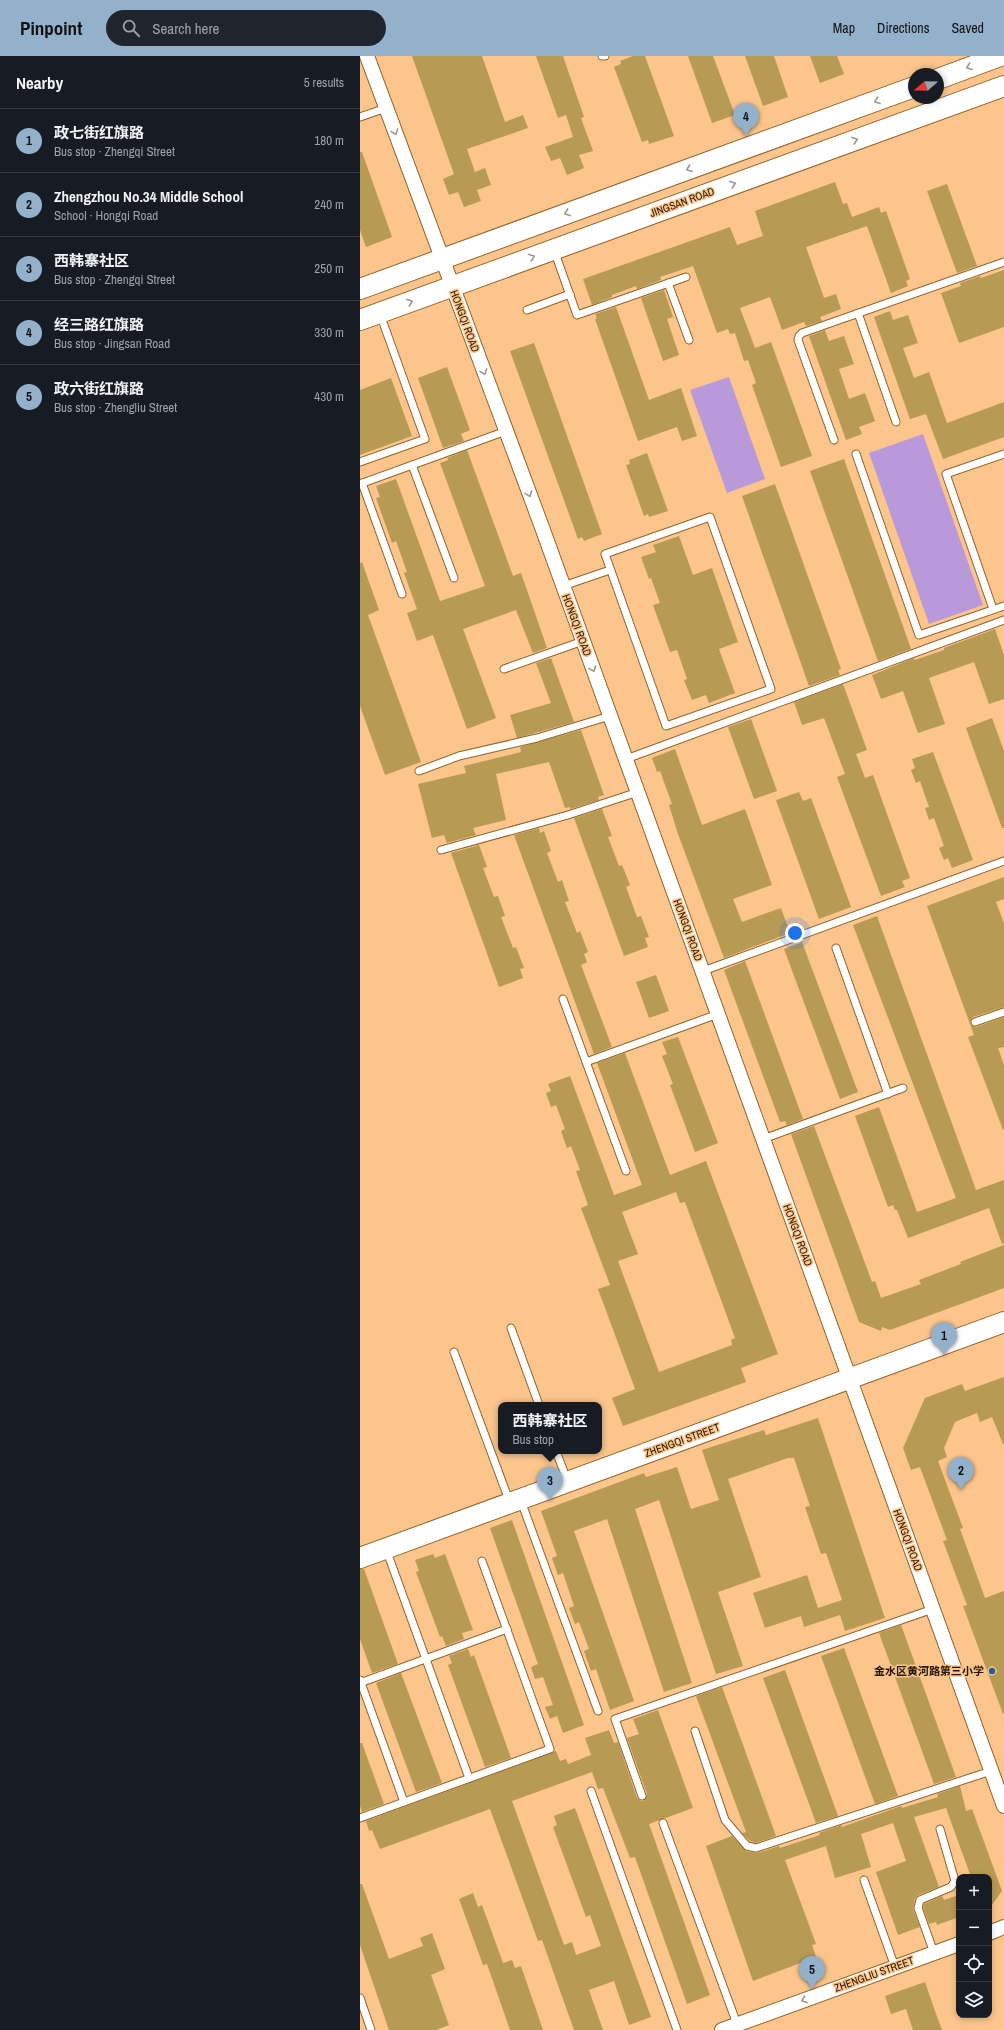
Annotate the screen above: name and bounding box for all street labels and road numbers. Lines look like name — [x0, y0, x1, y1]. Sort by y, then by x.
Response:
street label: JINGSAN ROAD — [648, 184, 716, 220]
street label: HONGQI ROAD — [447, 288, 483, 354]
street label: HONGQI ROAD — [559, 592, 595, 658]
street label: HONGQI ROAD — [670, 897, 706, 963]
street label: HONGQI ROAD — [780, 1202, 816, 1268]
street label: ZHENGQI STREET — [642, 1420, 722, 1460]
street label: HONGQI ROAD — [890, 1507, 926, 1573]
street label: ZHENGLIU STREET — [832, 1953, 916, 1995]

